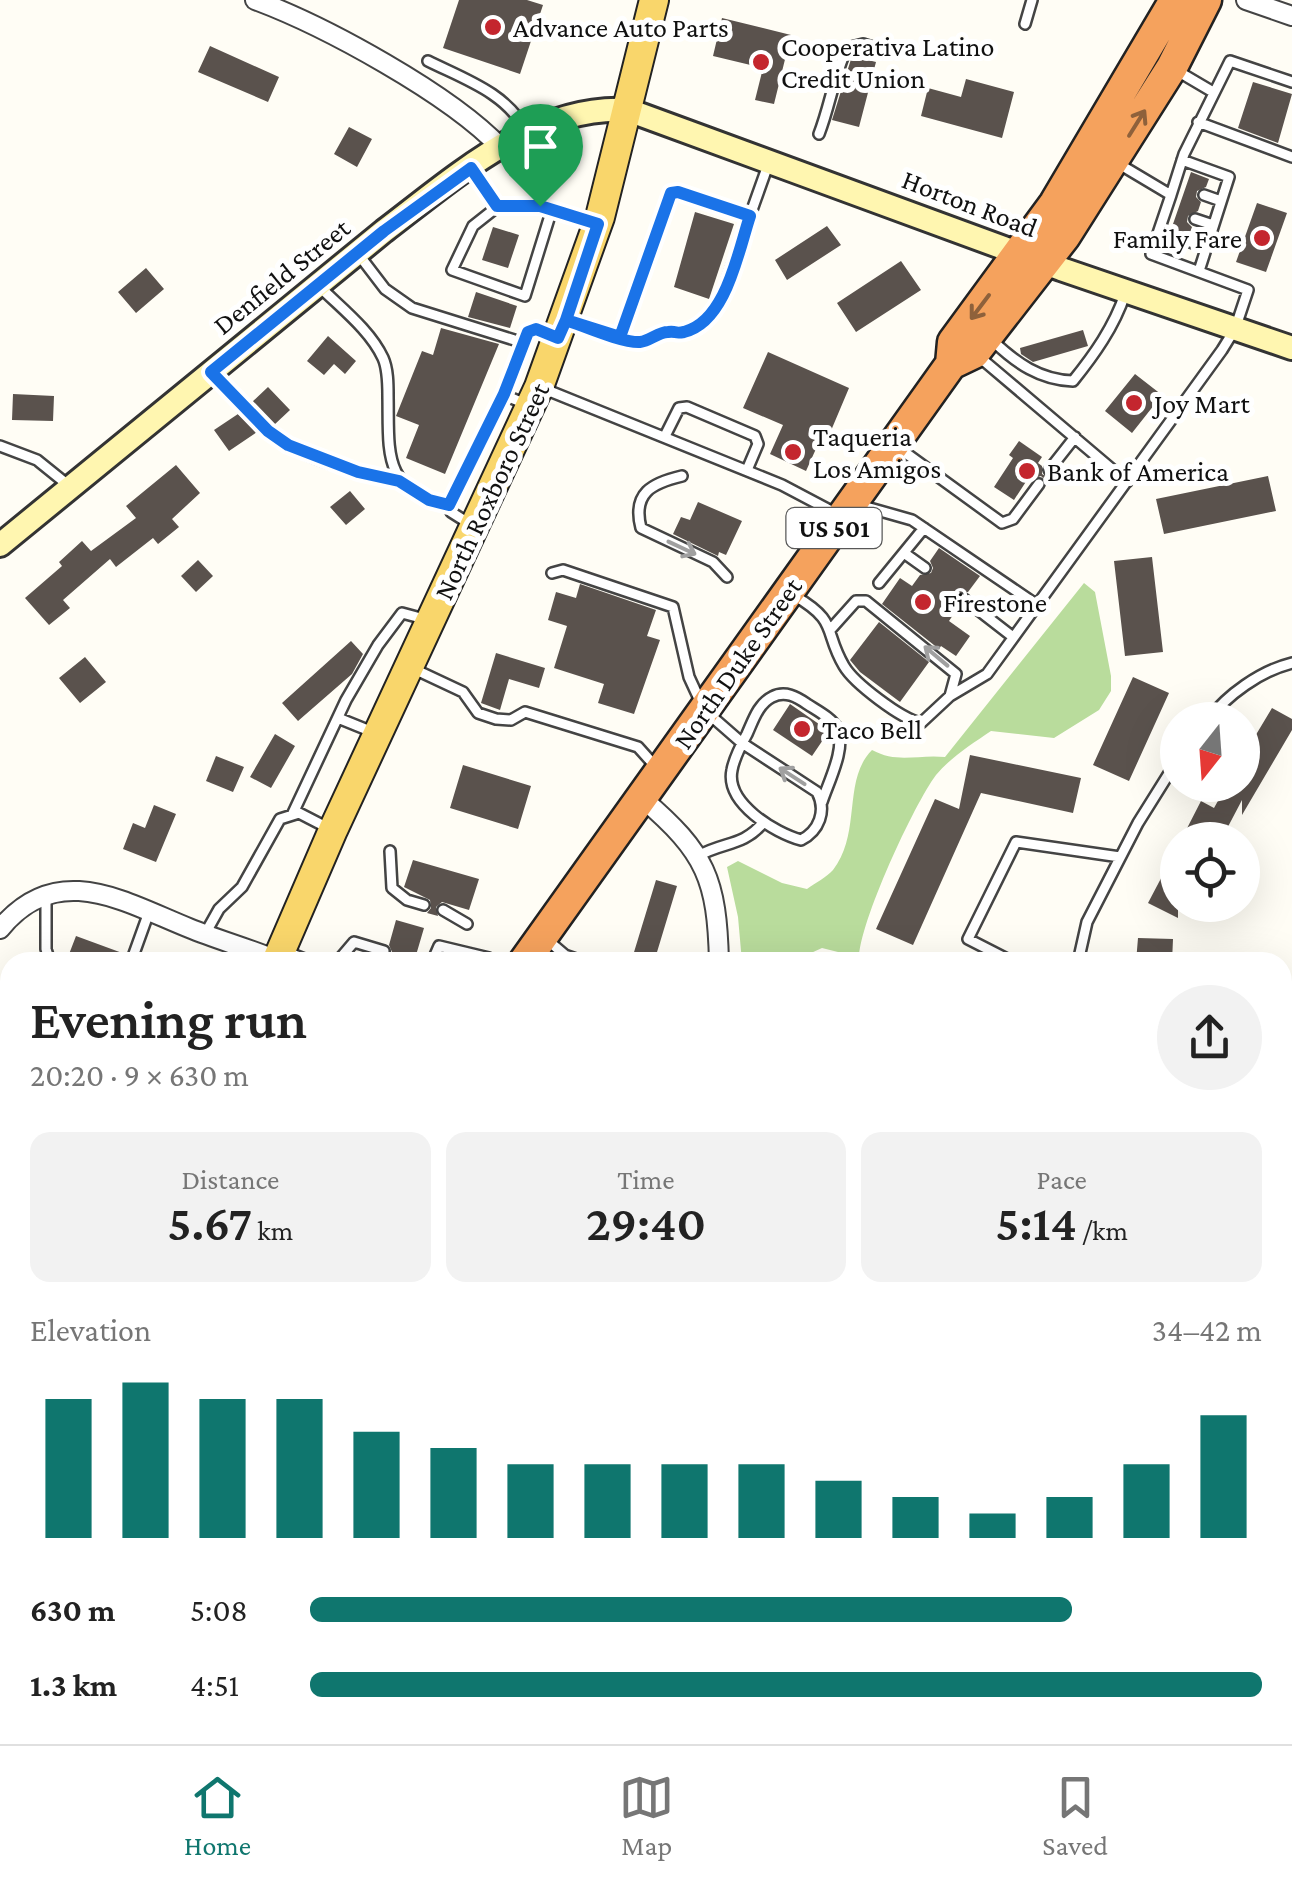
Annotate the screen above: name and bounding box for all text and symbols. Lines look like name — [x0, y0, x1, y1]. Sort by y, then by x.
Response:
place label: Advance Auto Parts — [513, 12, 729, 43]
marker: Advance Auto Parts — [482, 16, 504, 38]
place label: Cooperativa Latino Credit Union — [781, 31, 995, 94]
marker: Cooperativa Latino Credit Union — [750, 51, 772, 73]
pin — [498, 104, 583, 207]
one-way arrow — [1126, 109, 1147, 138]
icon: arrive — [513, 119, 568, 174]
street label: Horton Road — [898, 164, 1042, 244]
street label: Denfield Street — [207, 212, 356, 341]
place label: Family Fare — [1113, 223, 1242, 254]
marker: Family Fare — [1251, 227, 1273, 249]
one-way arrow — [970, 293, 991, 320]
street label: North Roxboro Street — [428, 377, 556, 605]
place label: Joy Mart — [1151, 388, 1250, 419]
marker: Joy Mart — [1123, 392, 1145, 414]
place label: Taqueria Los Amigos — [813, 421, 941, 484]
marker: Taqueria Los Amigos — [782, 441, 804, 463]
place label: Bank of America — [1047, 456, 1229, 487]
marker: Bank of America — [1016, 460, 1038, 482]
road number: US 501 — [786, 508, 882, 548]
one-way arrow — [667, 539, 697, 558]
street label: North Duke Street — [667, 571, 808, 755]
place label: Firestone — [943, 587, 1047, 618]
marker: Firestone — [912, 591, 934, 613]
one-way arrow — [923, 645, 949, 667]
north arrow — [1160, 702, 1260, 802]
map controls — [1160, 702, 1260, 922]
place label: Taco Bell — [822, 714, 922, 745]
marker: Taco Bell — [791, 718, 813, 740]
one-way arrow — [779, 766, 807, 787]
button: locate — [1160, 822, 1260, 922]
button: share — [1157, 985, 1262, 1090]
text: Evening run — [30, 989, 307, 1050]
text: 20:20 · 9 × 630 m — [30, 1057, 249, 1093]
text: Distance — [181, 1164, 279, 1195]
text: Time — [617, 1164, 675, 1195]
text: Pace — [1036, 1164, 1087, 1195]
text: 5.67 — [167, 1195, 252, 1251]
text: 29:40 — [586, 1195, 706, 1251]
text: 5:14 — [995, 1195, 1077, 1251]
text: km — [252, 1215, 293, 1246]
text: /km — [1077, 1215, 1128, 1246]
text: Elevation — [30, 1312, 151, 1348]
text: 34–42 m — [1152, 1312, 1262, 1348]
text: 630 m — [30, 1592, 115, 1628]
text: 5:08 — [190, 1592, 248, 1628]
text: 1.3 km — [30, 1667, 117, 1703]
text: 4:51 — [190, 1667, 239, 1703]
tab: Home — [184, 1770, 251, 1861]
tab: Map — [619, 1770, 674, 1861]
tab: Saved — [1042, 1770, 1108, 1861]

